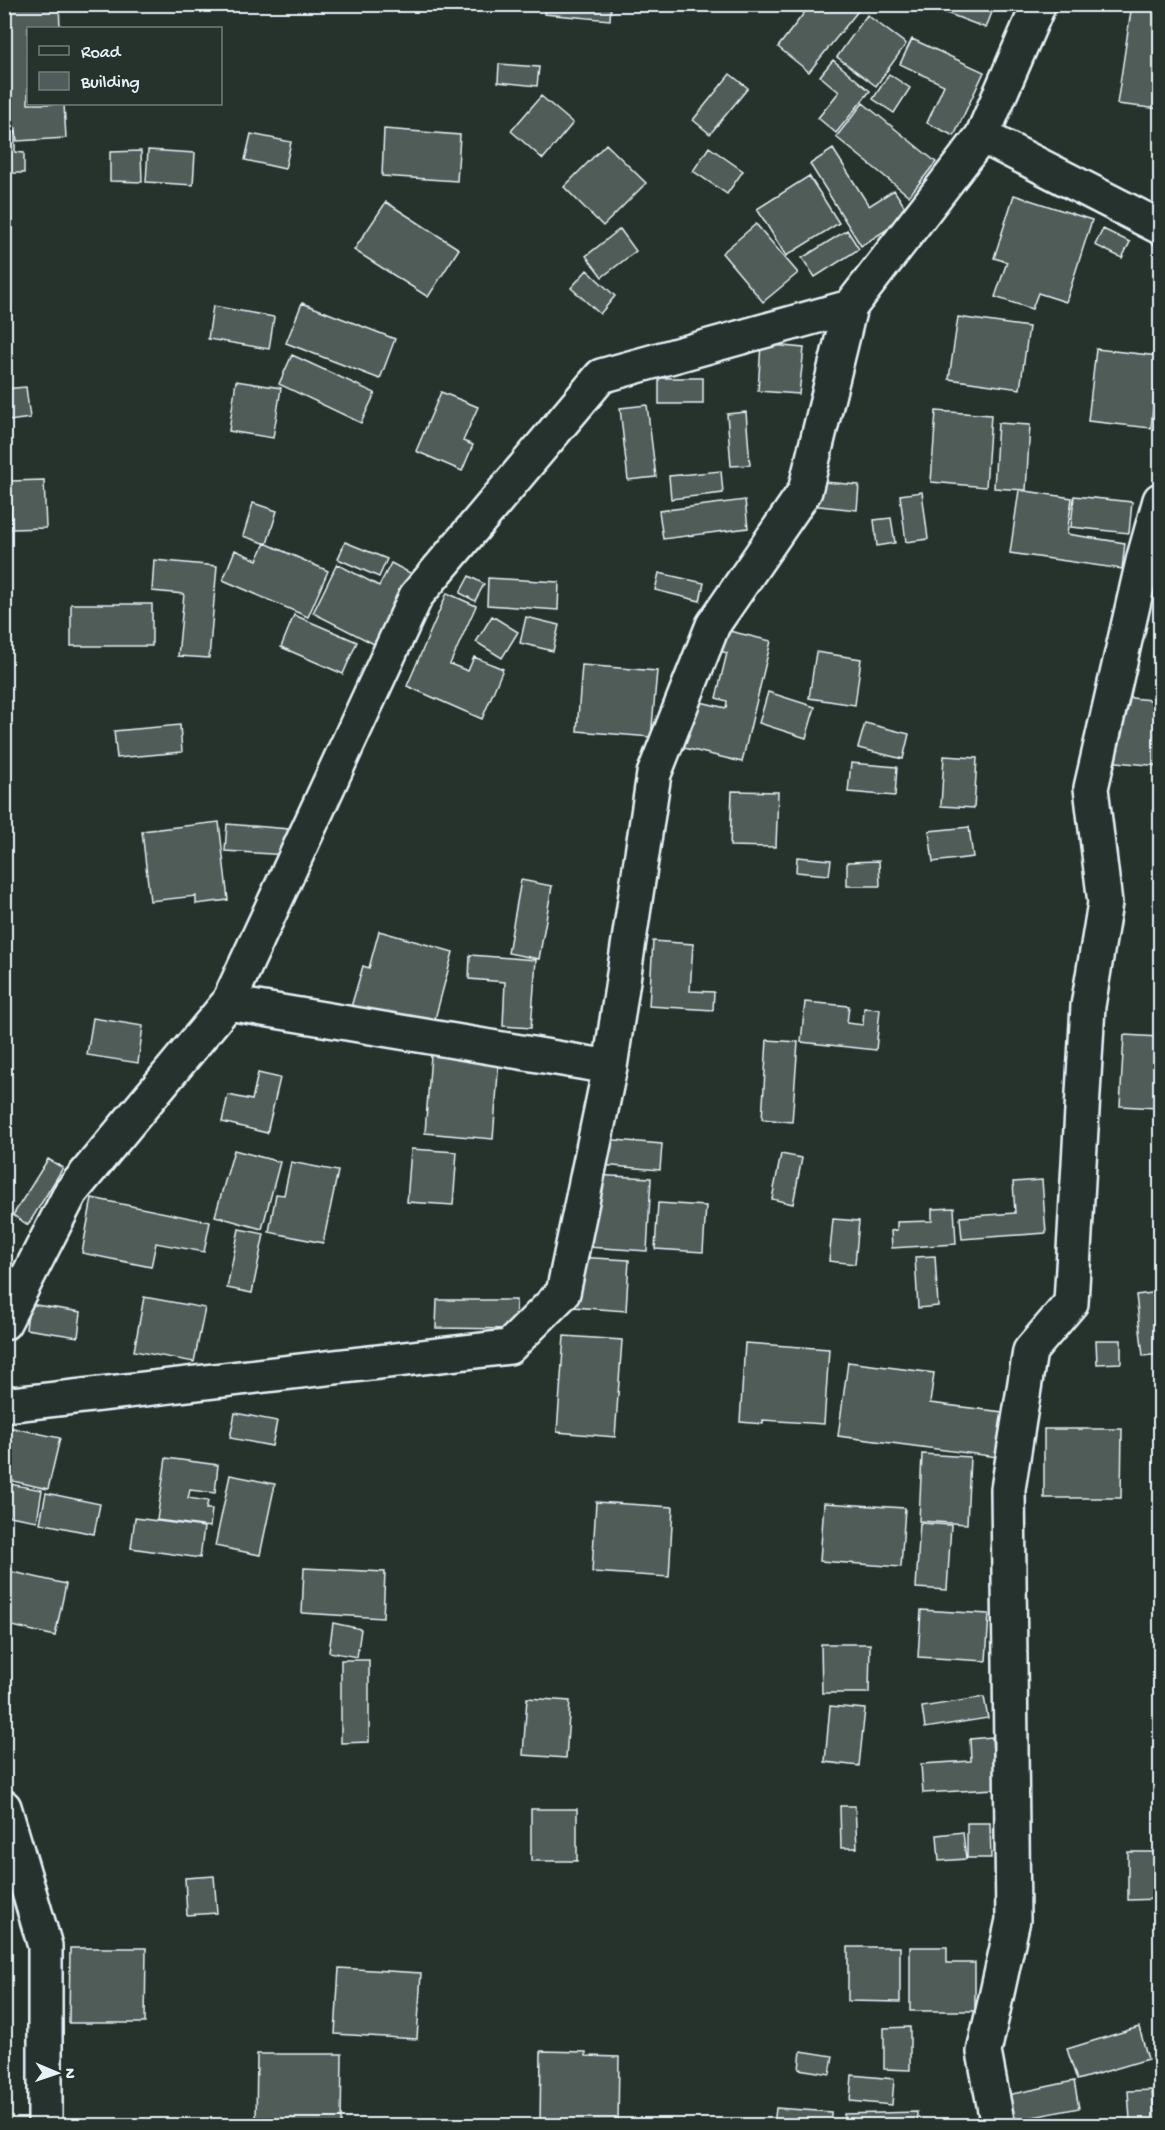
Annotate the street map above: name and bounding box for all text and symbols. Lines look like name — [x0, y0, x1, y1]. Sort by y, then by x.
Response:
legend — [27, 27, 222, 105]
text: Road — [81, 43, 122, 64]
text: Building — [80, 73, 140, 94]
north arrow — [27, 2043, 87, 2103]
text: N — [59, 2068, 78, 2080]

